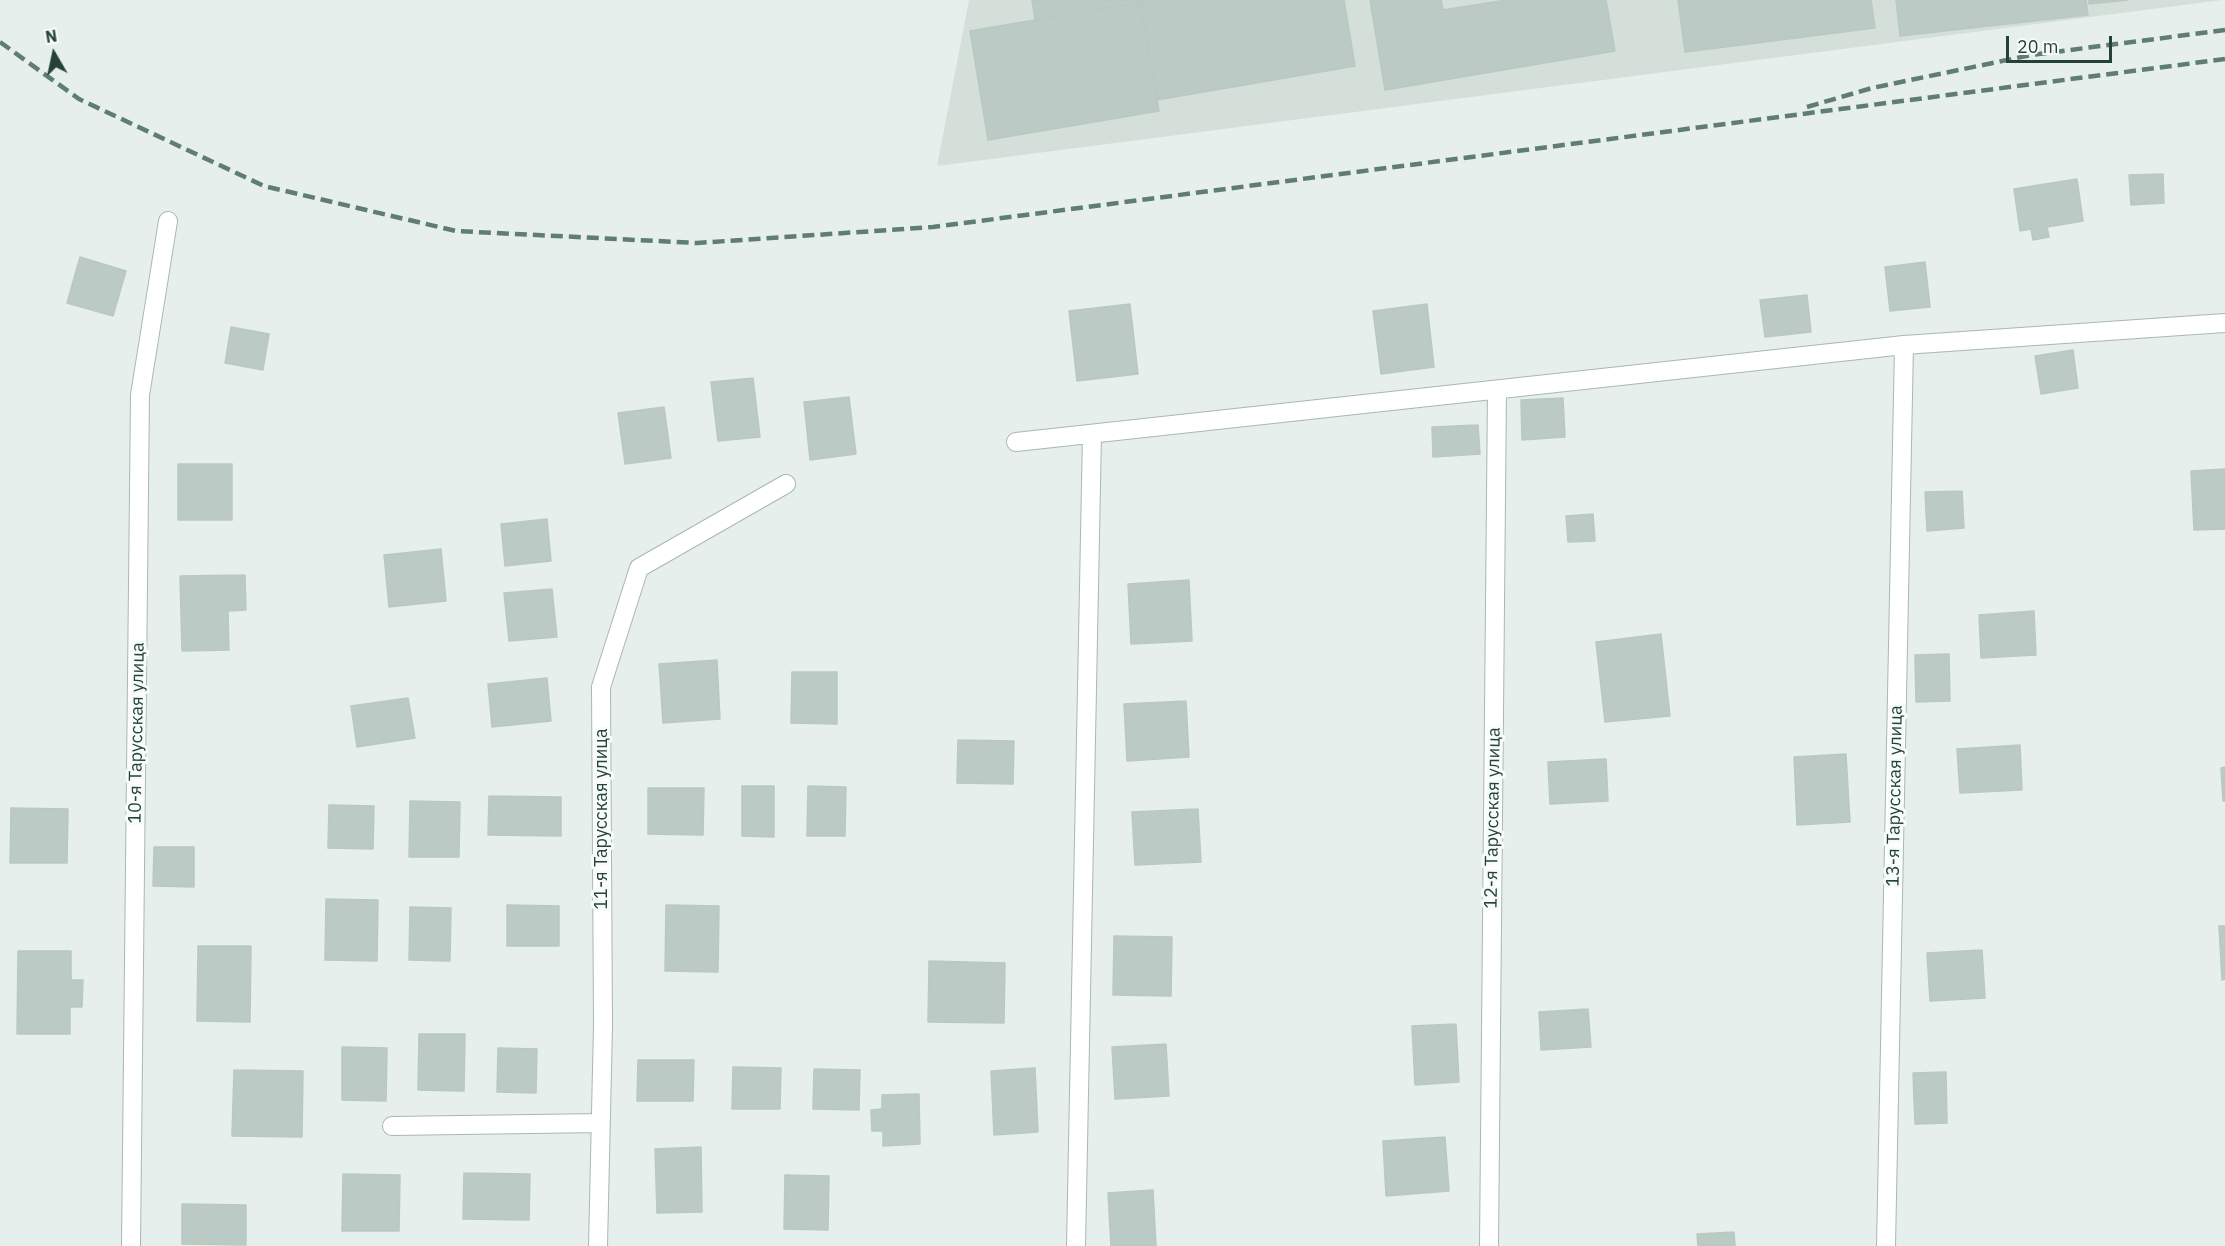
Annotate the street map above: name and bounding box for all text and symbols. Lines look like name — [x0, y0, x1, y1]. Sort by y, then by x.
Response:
north arrow — [24, 24, 84, 84]
scale bar — [2009, 24, 2116, 62]
text: N — [44, 25, 58, 47]
text: 20 m — [2017, 35, 2059, 58]
street label: 10-я Тарусская улица — [125, 642, 149, 824]
street label: 13-я Тарусская улица — [1883, 705, 1907, 887]
street label: 12-я Тарусская улица — [1481, 727, 1505, 909]
street label: 11-я Тарусская улица — [591, 728, 613, 910]

